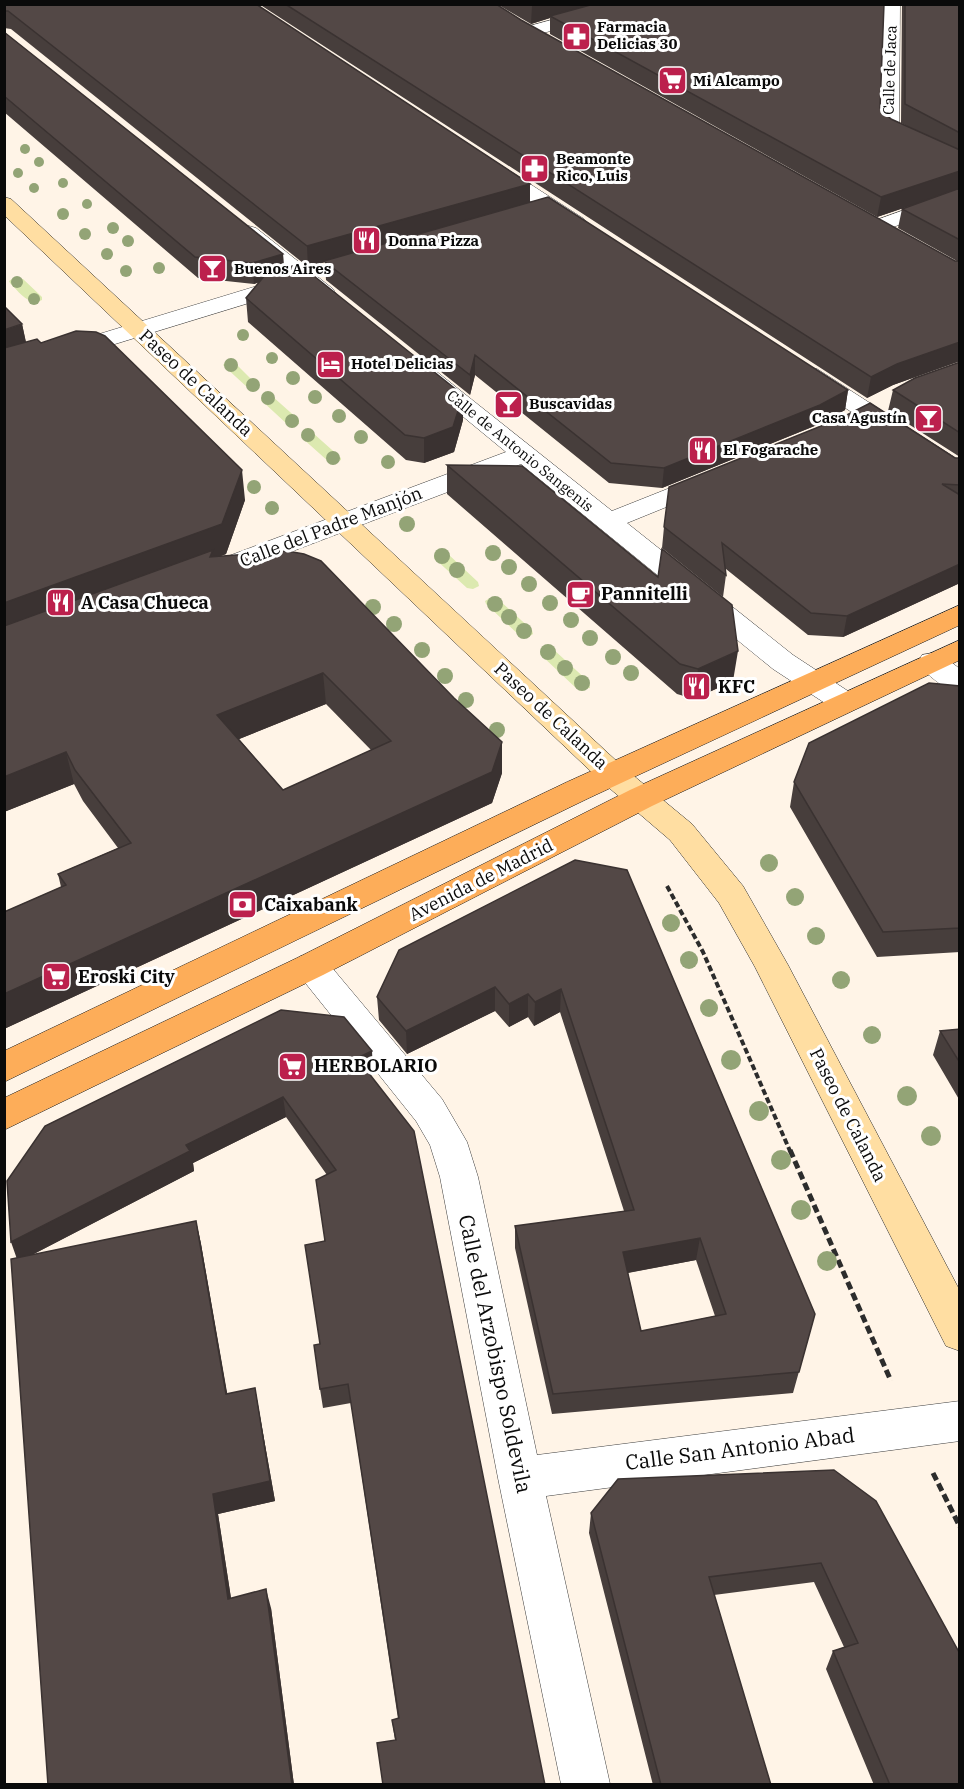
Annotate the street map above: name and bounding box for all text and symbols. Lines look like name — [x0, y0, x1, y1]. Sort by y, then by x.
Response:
place label: Farmacia Delicias 30 — [597, 17, 677, 53]
pharmacy icon: Farmacia Delicias 30 — [560, 20, 592, 52]
street label: Calle de Jaca — [878, 25, 901, 115]
supermarket icon: Mi Alcampo — [656, 65, 688, 97]
place label: Mi Alcampo — [693, 71, 780, 90]
place label: Beamonte Rico, Luis — [556, 149, 631, 185]
pharmacy icon: Beamonte Rico, Luis — [519, 152, 551, 184]
restaurant icon: Donna Pizza — [351, 225, 383, 257]
place label: Donna Pizza — [388, 231, 480, 250]
bar icon: Buenos Aires — [197, 253, 229, 285]
place label: Buenos Aires — [234, 259, 331, 278]
street label: Paseo de Calanda — [135, 324, 258, 441]
hotel icon: Hotel Delicias — [314, 348, 346, 380]
place label: Hotel Delicias — [351, 354, 453, 373]
street label: Calle de Antonio Sangenis — [443, 386, 597, 516]
bar icon: Buscavidas — [492, 388, 524, 420]
place label: Buscavidas — [529, 394, 612, 413]
bar icon: Casa Agustín — [912, 402, 944, 434]
place label: Casa Agustín — [812, 408, 907, 427]
restaurant icon: El Fogarache — [686, 434, 718, 466]
place label: El Fogarache — [723, 440, 818, 459]
street label: Calle del Padre Manjón — [236, 481, 425, 572]
cafe icon: Pannitelli — [564, 578, 596, 610]
place label: Pannitelli — [601, 582, 688, 605]
restaurant icon: A Casa Chueca — [44, 587, 76, 619]
place label: A Casa Chueca — [81, 591, 209, 614]
street label: Paseo de Calanda — [490, 657, 613, 774]
restaurant icon: KFC — [681, 671, 713, 703]
place label: KFC — [718, 675, 755, 698]
street label: Avenida de Madrid — [405, 833, 557, 926]
bank icon: Caixabank — [227, 889, 259, 921]
place label: Caixabank — [264, 893, 359, 916]
supermarket icon: Eroski City — [41, 961, 73, 993]
place label: Eroski City — [78, 965, 176, 988]
street label: Paseo de Calanda — [805, 1044, 892, 1186]
supermarket icon: HERBOLARIO — [277, 1050, 309, 1082]
place label: HERBOLARIO — [314, 1054, 438, 1077]
street label: Calle del Arzobispo Soldevila — [453, 1212, 539, 1496]
street label: Calle San Antonio Abad — [624, 1420, 856, 1476]

